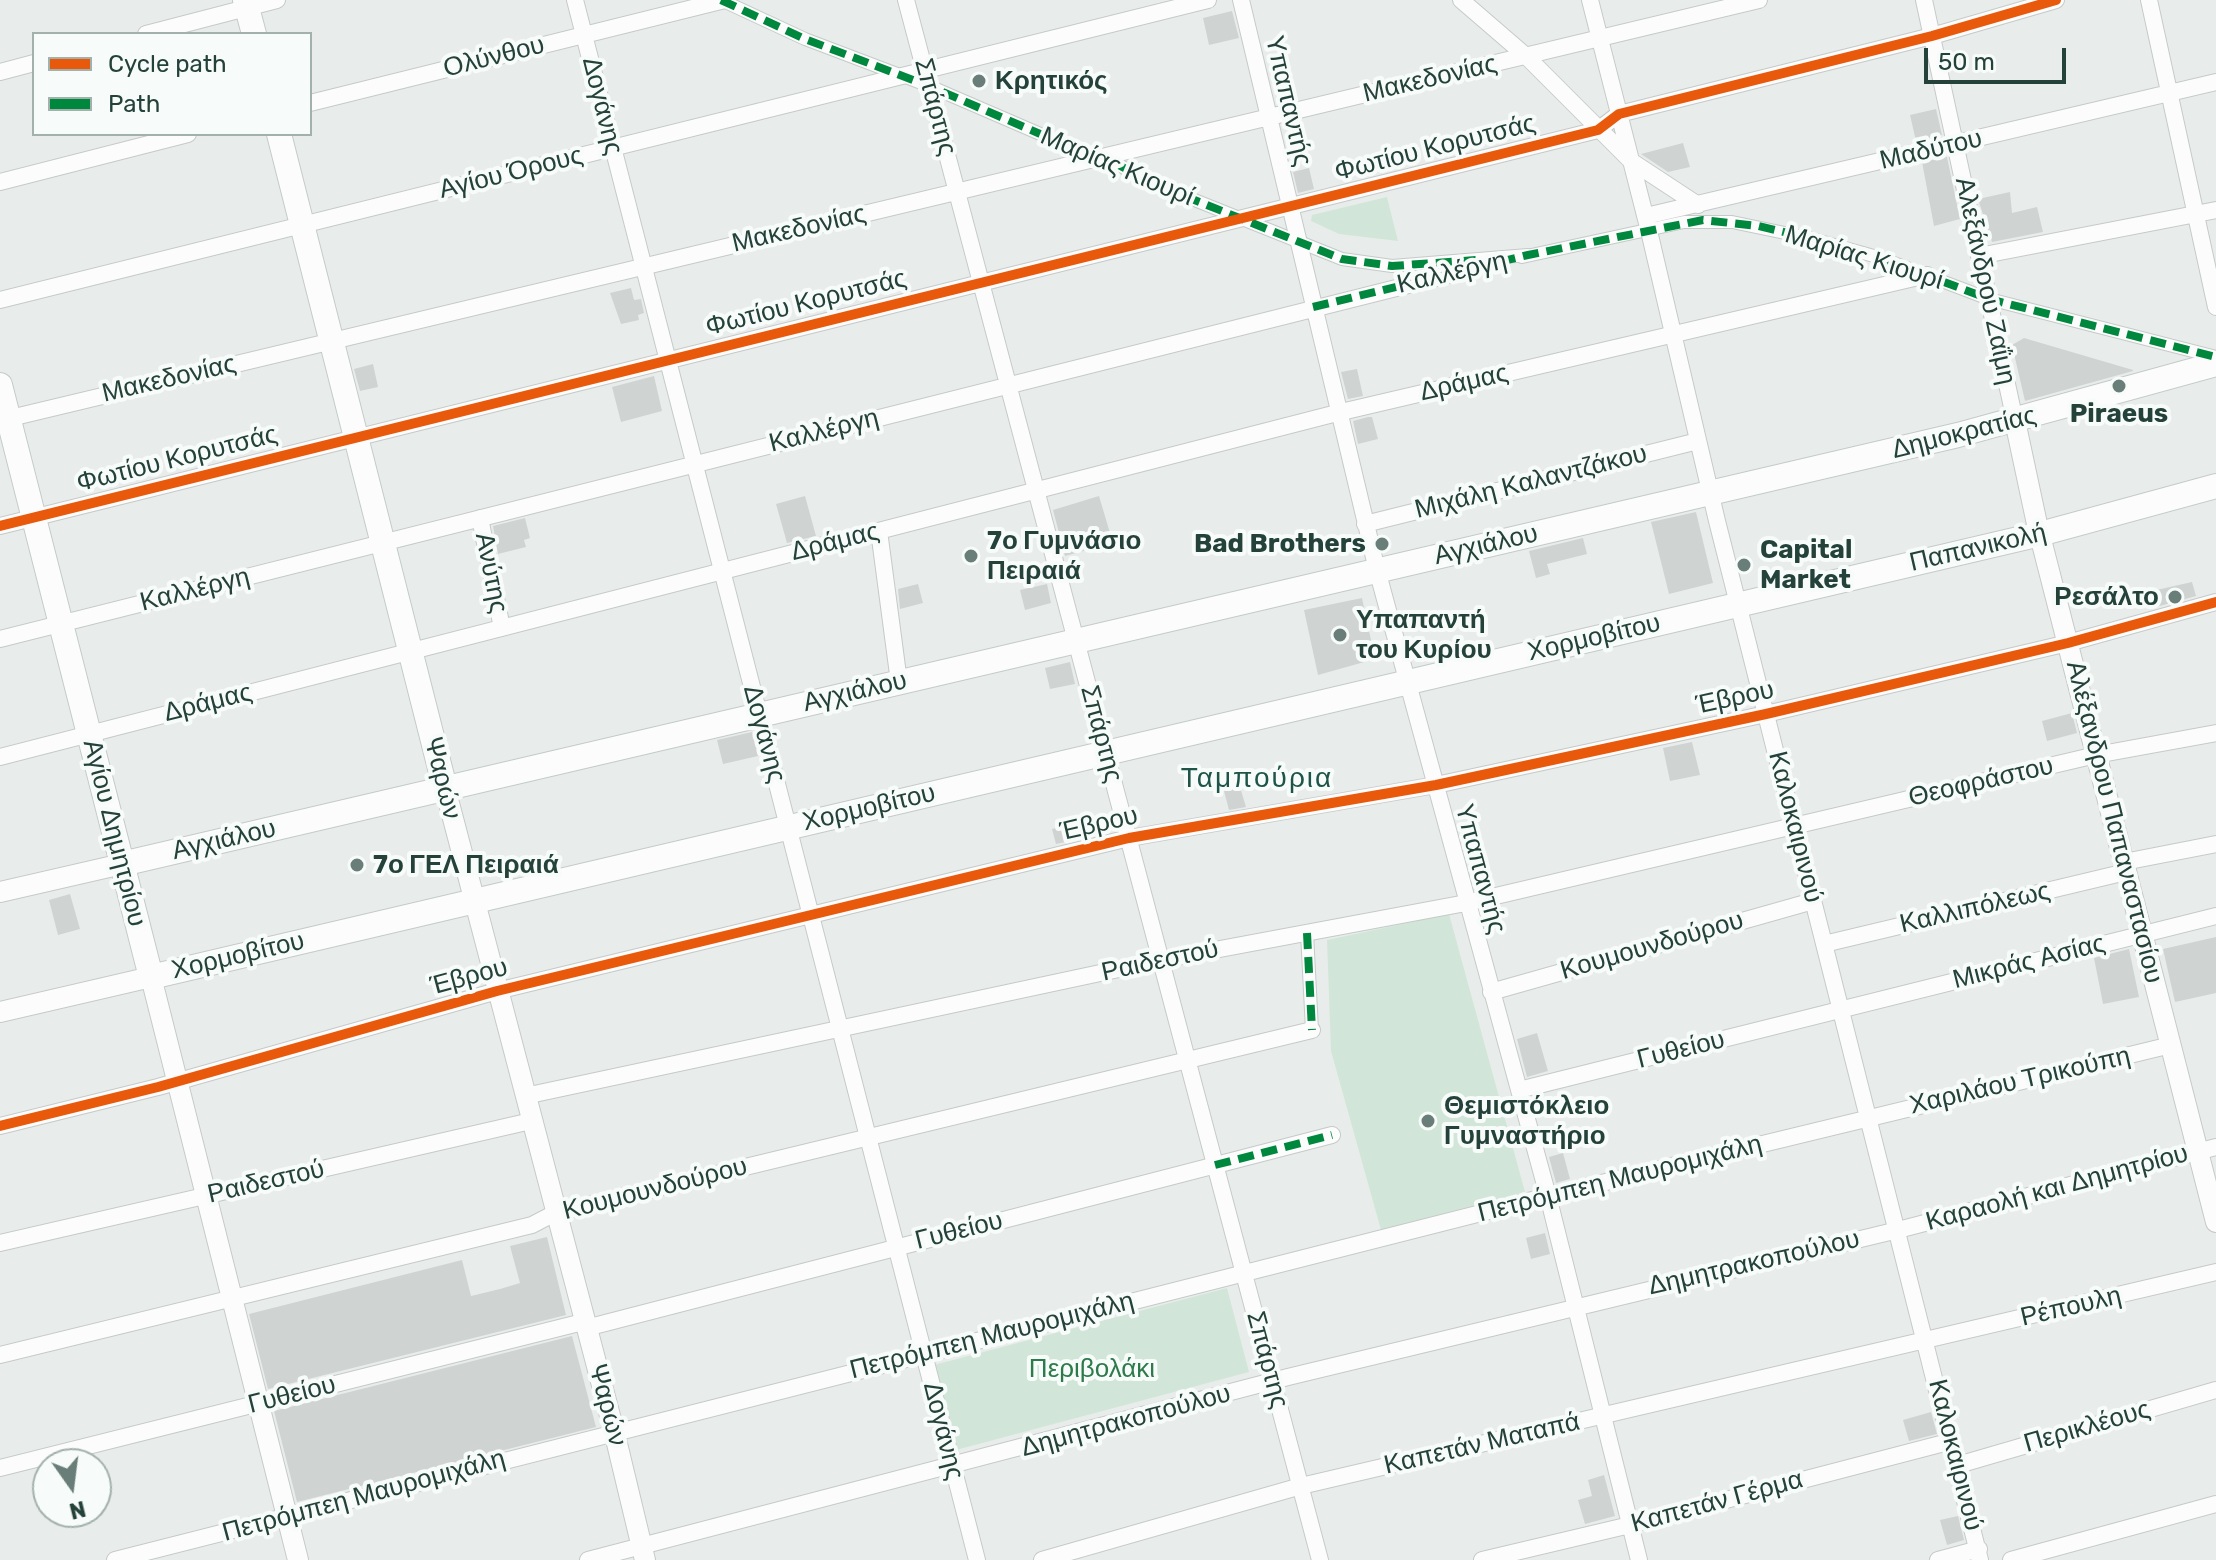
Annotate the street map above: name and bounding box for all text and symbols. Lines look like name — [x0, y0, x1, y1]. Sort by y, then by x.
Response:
street label: Ολύνθου — [440, 29, 548, 85]
legend — [32, 32, 312, 136]
scale bar — [1928, 32, 2070, 82]
street label: Υπαπαντής — [1258, 33, 1318, 169]
street label: Μακεδονίας — [1360, 48, 1500, 110]
text: 50 m — [1938, 48, 1995, 76]
text: Cycle path — [108, 50, 227, 78]
street label: Δογάνης — [575, 54, 629, 158]
street label: Σπάρτης — [907, 55, 963, 159]
place label: Κρητικός — [995, 65, 1108, 97]
marker: Κρητικός — [970, 72, 988, 90]
text: Path — [108, 90, 160, 118]
street label: Φωτίου Κορυτσάς — [1331, 108, 1539, 188]
street label: Μαρίας Κιουρί — [1036, 121, 1198, 213]
street label: Μαδύτου — [1877, 123, 1985, 177]
street label: Αγίου Όρους — [436, 140, 586, 206]
street label: Αλεξάνδρου Ζαΐμη — [1948, 174, 2022, 388]
street label: Μακεδονίας — [729, 198, 869, 260]
street label: Μαρίας Κιουρί — [1781, 219, 1947, 297]
street label: Καλλέργη — [1394, 245, 1510, 301]
street label: Φωτίου Κορυτσάς — [702, 263, 910, 343]
street label: Μακεδονίας — [99, 348, 239, 410]
street label: Δράμας — [1417, 358, 1511, 408]
marker: Piraeus — [2110, 377, 2128, 395]
place label: Piraeus — [2070, 398, 2168, 430]
street label: Δημοκρατίας — [1889, 400, 2039, 466]
street label: Καλλέργη — [766, 402, 882, 460]
street label: Φωτίου Κορυτσάς — [73, 419, 281, 499]
street label: Μιχάλη Καλαντζάκου — [1412, 438, 1650, 526]
street label: Δράμας — [788, 516, 882, 568]
street label: Παπανικολή — [1907, 517, 2049, 579]
street label: Αγχιάλου — [1431, 518, 1541, 572]
place label: 7ο Γυμνάσιο Πειραιά — [987, 525, 1141, 586]
place label: Bad Brothers — [1194, 528, 1366, 560]
street label: Ανύτης — [468, 530, 514, 616]
place label: Capital Market — [1760, 534, 1852, 596]
marker: Bad Brothers — [1373, 535, 1391, 553]
marker: 7ο Γυμνάσιο Πειραιά — [962, 547, 980, 565]
marker: Capital Market — [1735, 556, 1753, 574]
street label: Καλλέργη — [137, 561, 253, 619]
place label: Ρεσάλτο — [2054, 581, 2159, 613]
marker: Ρεσάλτο — [2166, 588, 2184, 606]
place label: Υπαπαντή του Κυρίου — [1356, 604, 1492, 666]
street label: Χορμοβίτου — [1525, 608, 1663, 668]
marker: Υπαπαντή του Κυρίου — [1331, 626, 1349, 644]
street label: Αλέξανδρου Παπαναστασίου — [2059, 658, 2169, 986]
street label: Αγχιάλου — [800, 665, 910, 719]
street label: Έβρου — [1693, 675, 1777, 721]
street label: Δράμας — [161, 677, 255, 729]
street label: Δογάνης — [736, 682, 792, 786]
street label: Σπάρτης — [1073, 682, 1129, 786]
street label: Ψαρών — [417, 734, 467, 822]
street label: Αγίου Δημητρίου — [76, 736, 152, 930]
street label: Καλοκαιρινού — [1761, 748, 1829, 906]
street label: Θεοφράστου — [1906, 750, 2056, 814]
district label: Ταμπούρια — [1181, 762, 1333, 796]
street label: Χορμοβίτου — [800, 778, 938, 838]
street label: Έβρου — [1057, 800, 1141, 848]
street label: Υπαπαντής — [1448, 801, 1512, 937]
street label: Αγχιάλου — [169, 813, 279, 867]
place label: 7ο ΓΕΛ Πειραιά — [373, 849, 559, 881]
marker: 7ο ΓΕΛ Πειραιά — [348, 856, 366, 874]
street label: Καλλιπόλεως — [1897, 876, 2053, 940]
street label: Κουμουνδούρου — [1557, 905, 1747, 987]
street label: Χορμοβίτου — [169, 926, 307, 986]
street label: Μικράς Ασίας — [1950, 928, 2108, 996]
street label: Ραιδεστού — [1099, 933, 1221, 989]
street label: Έβρου — [427, 952, 511, 1002]
street label: Γυθείου — [1634, 1024, 1728, 1076]
street label: Χαριλάου Τρικούπη — [1906, 1040, 2134, 1122]
place label: Θεμιστόκλειο Γυμναστήριο — [1444, 1090, 1609, 1152]
marker: Θεμιστόκλειο Γυμναστήριο — [1419, 1112, 1437, 1130]
street label: Πετρόμπεη Μαυρομιχάλη — [1475, 1129, 1765, 1229]
street label: Καραολή και Δημητρίου — [1922, 1138, 2192, 1238]
street label: Κουμουνδούρου — [560, 1151, 750, 1227]
street label: Ραιδεστού — [205, 1153, 327, 1211]
street label: Γυθείου — [912, 1205, 1006, 1257]
street label: Δημητρακοπούλου — [1645, 1224, 1863, 1302]
street label: Ρέπουλη — [2017, 1280, 2125, 1334]
street label: Πετρόμπεη Μαυρομιχάλη — [847, 1286, 1137, 1386]
street label: Σπάρτης — [1239, 1308, 1295, 1412]
park label: Περιβολάκι — [1029, 1353, 1155, 1385]
street label: Ψαρών — [581, 1360, 633, 1450]
street label: Γυθείου — [245, 1369, 339, 1421]
street label: Καλοκαιρινού — [1921, 1376, 1989, 1534]
street label: Δημητρακοπούλου — [1018, 1378, 1234, 1464]
street label: Δογάνης — [916, 1379, 970, 1483]
street label: Περικλέους — [2020, 1394, 2154, 1460]
street label: Καπετάν Ματαπά — [1381, 1406, 1583, 1482]
street label: Πετρόμπεη Μαυρομιχάλη — [219, 1443, 509, 1549]
north arrow — [32, 1448, 112, 1528]
street label: Καπετάν Γέρμα — [1628, 1464, 1806, 1540]
text: N — [67, 1495, 88, 1525]

